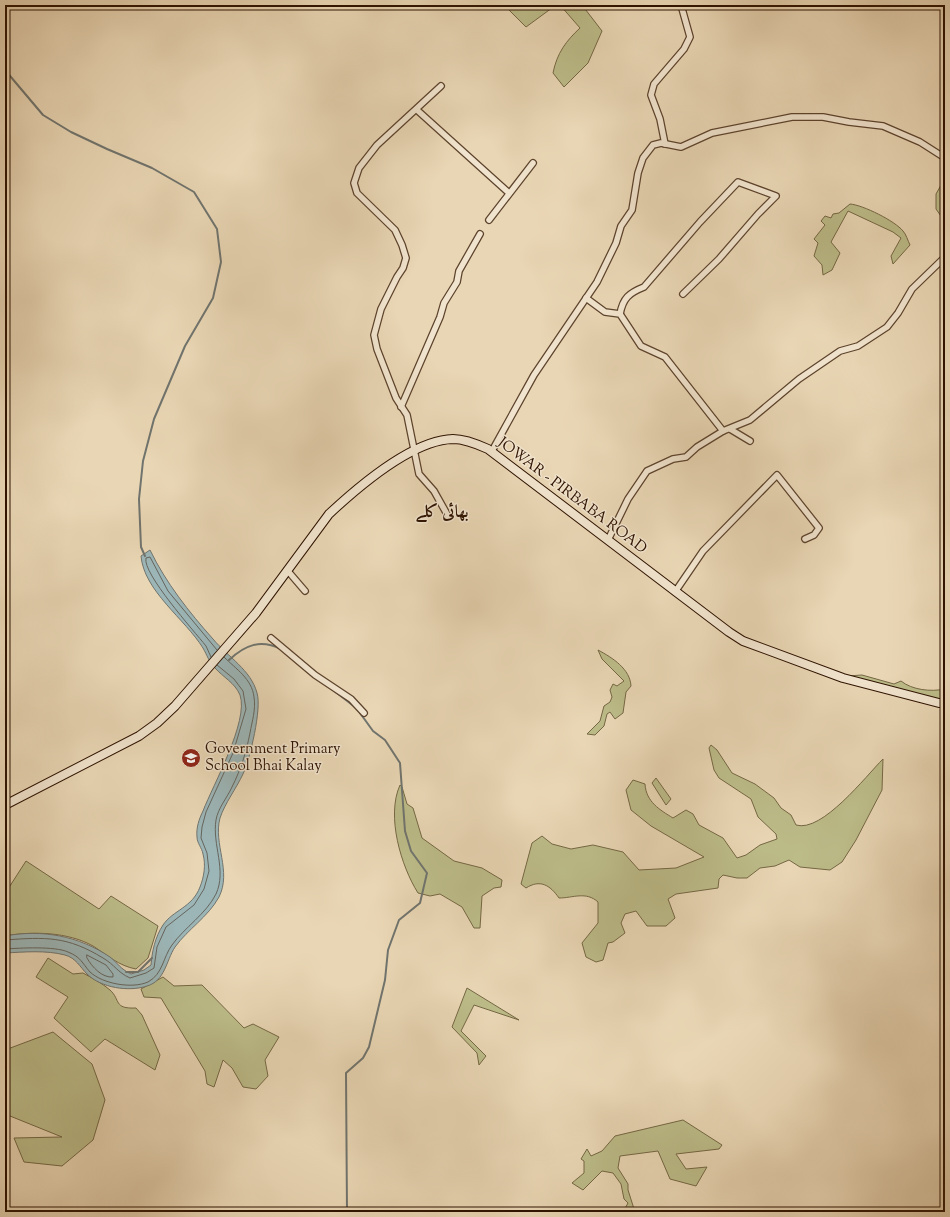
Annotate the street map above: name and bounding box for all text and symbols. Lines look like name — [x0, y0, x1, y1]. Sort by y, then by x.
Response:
street label: JOWAR - PIRBABA ROAD — [492, 432, 651, 559]
district label: بھائی كلے — [416, 501, 468, 525]
place label: Government Primary School Bhai Kalay — [205, 739, 341, 777]
school or university icon: Government Primary School Bhai Kalay — [180, 747, 202, 769]

